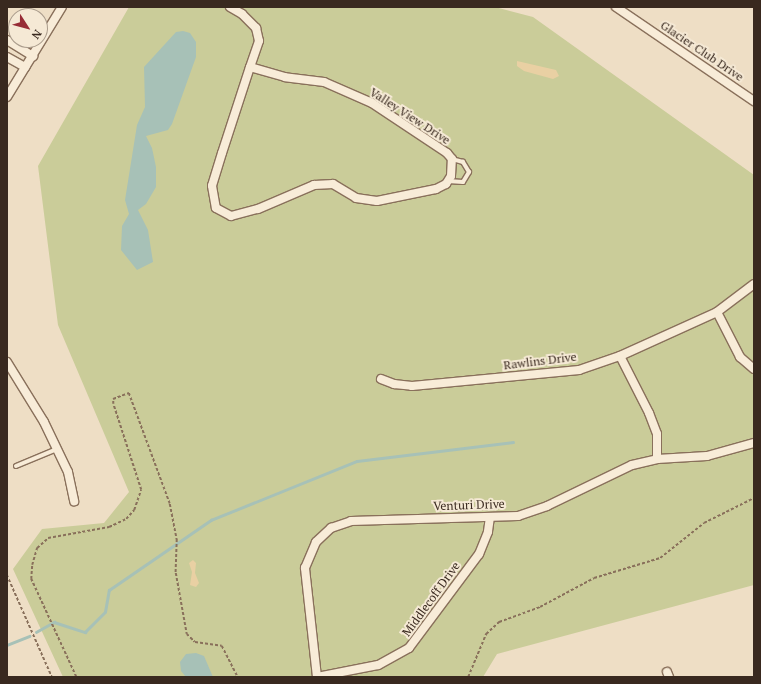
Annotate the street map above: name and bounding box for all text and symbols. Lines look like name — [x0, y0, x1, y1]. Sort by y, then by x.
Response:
north arrow — [8, 8, 48, 48]
street label: Glacier Club Drive — [658, 18, 746, 84]
text: N — [29, 27, 45, 42]
street label: Valley View Drive — [367, 85, 453, 147]
street label: Rawlins Drive — [503, 349, 577, 373]
street label: Venturi Drive — [433, 497, 505, 513]
street label: Middlecoff Drive — [399, 559, 463, 639]

